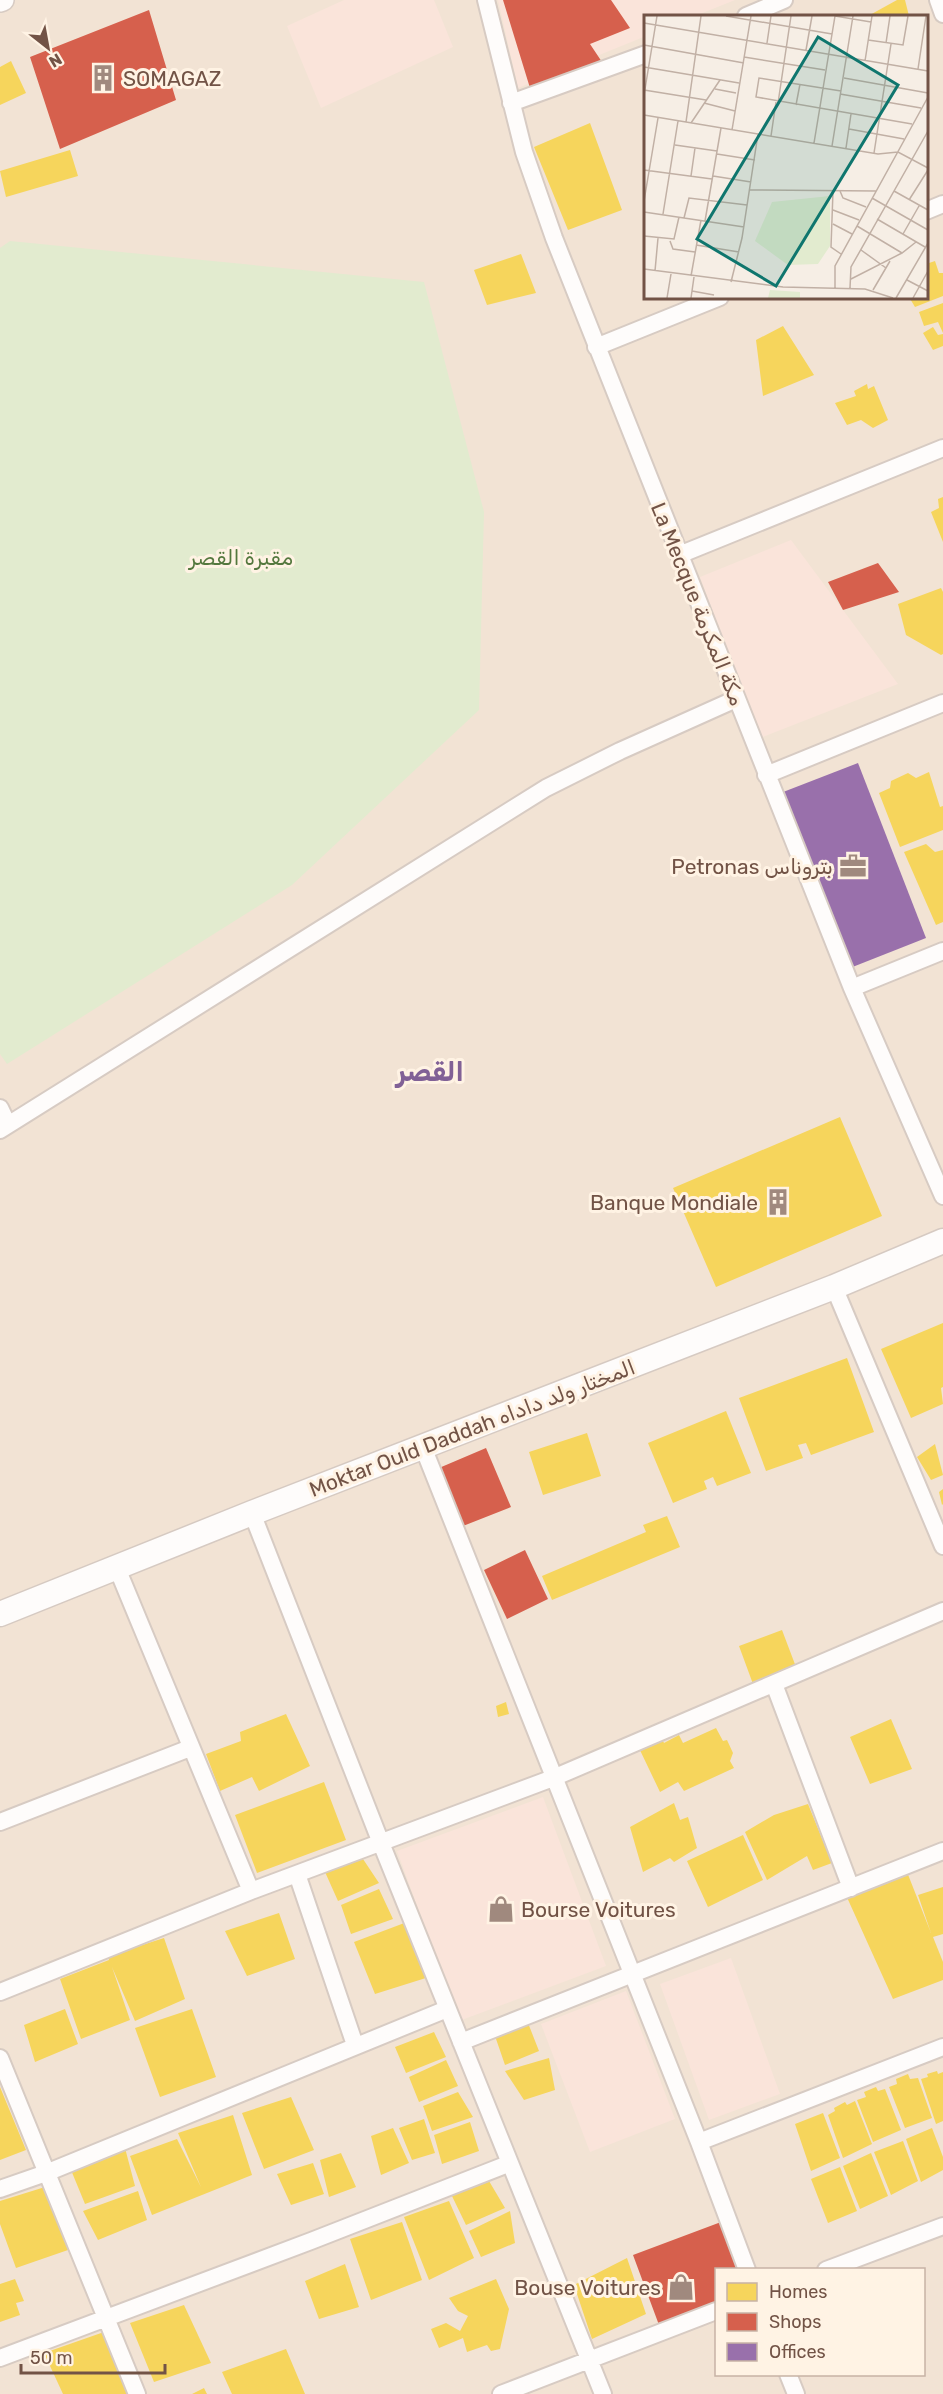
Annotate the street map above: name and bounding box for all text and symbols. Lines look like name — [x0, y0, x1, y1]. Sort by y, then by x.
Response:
inset map — [644, 15, 928, 298]
north arrow — [18, 18, 78, 78]
text: N — [46, 49, 65, 72]
building icon: SOMAGAZ — [88, 63, 118, 93]
place label: SOMAGAZ — [123, 66, 221, 91]
street label: La Mecque مكة المكرمة — [646, 499, 750, 709]
park label: مقبرة القصر — [187, 545, 293, 570]
office icon: Petronas بتروناس — [838, 851, 868, 881]
place label: Petronas بتروناس — [671, 854, 833, 880]
district label: القصر — [394, 1056, 464, 1088]
building icon: Banque Mondiale — [763, 1187, 793, 1217]
place label: Banque Mondiale — [590, 1190, 758, 1215]
street label: Moktar Ould Daddah المختار ولد داداه — [306, 1354, 639, 1503]
shop icon: Bourse Voitures — [486, 1894, 516, 1924]
place label: Bourse Voitures — [521, 1897, 676, 1922]
legend — [715, 2268, 925, 2376]
shop icon: Bouse Voitures — [666, 2272, 696, 2302]
place label: Bouse Voitures — [514, 2275, 661, 2300]
text: Homes — [769, 2281, 827, 2303]
text: Shops — [769, 2311, 821, 2333]
scale bar — [21, 2337, 165, 2375]
text: Offices — [769, 2341, 826, 2363]
text: 50 m — [30, 2347, 73, 2369]

